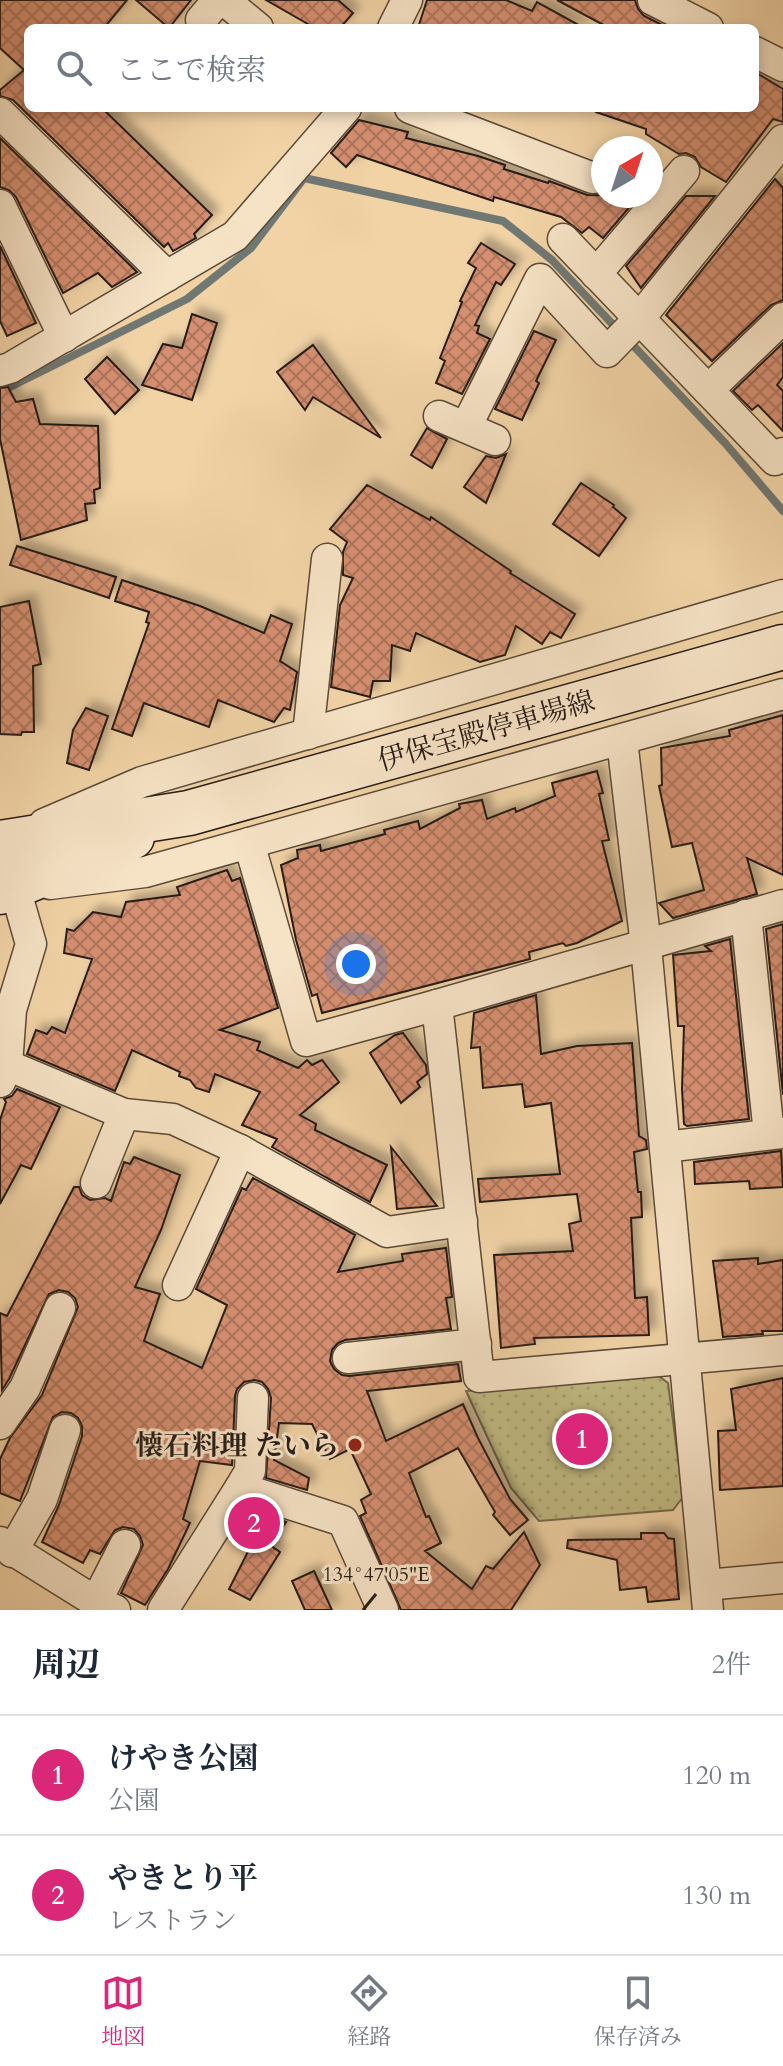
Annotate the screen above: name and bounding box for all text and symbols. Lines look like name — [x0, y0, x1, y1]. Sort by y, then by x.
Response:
search box — [24, 24, 759, 112]
icon: search — [52, 46, 96, 90]
text: ここで検索 — [116, 50, 266, 91]
north arrow — [591, 136, 663, 208]
street label: 伊保宝殿停車場線 — [373, 682, 599, 780]
your location — [336, 944, 376, 984]
pin: 1 — [556, 1409, 608, 1469]
place label: 懐石料理 たいら — [135, 1427, 339, 1465]
marker: 懐石料理 たいら — [346, 1436, 364, 1454]
pin: 2 — [228, 1493, 280, 1553]
text: 134°47'05"E — [323, 1561, 429, 1588]
text: 周辺 — [32, 1642, 100, 1688]
text: 2件 — [712, 1647, 751, 1682]
text: けやき公園 — [108, 1738, 258, 1779]
text: 1 — [51, 1758, 65, 1793]
text: 120 m — [682, 1758, 751, 1793]
text: 公園 — [108, 1783, 160, 1818]
text: やきとり平 — [108, 1858, 258, 1899]
text: 2 — [51, 1878, 65, 1913]
text: 130 m — [682, 1878, 751, 1913]
text: レストラン — [108, 1903, 237, 1938]
tab: 地図 — [101, 1971, 145, 2052]
tab: 経路 — [347, 1971, 392, 2052]
tab: 保存済み — [594, 1971, 682, 2052]

